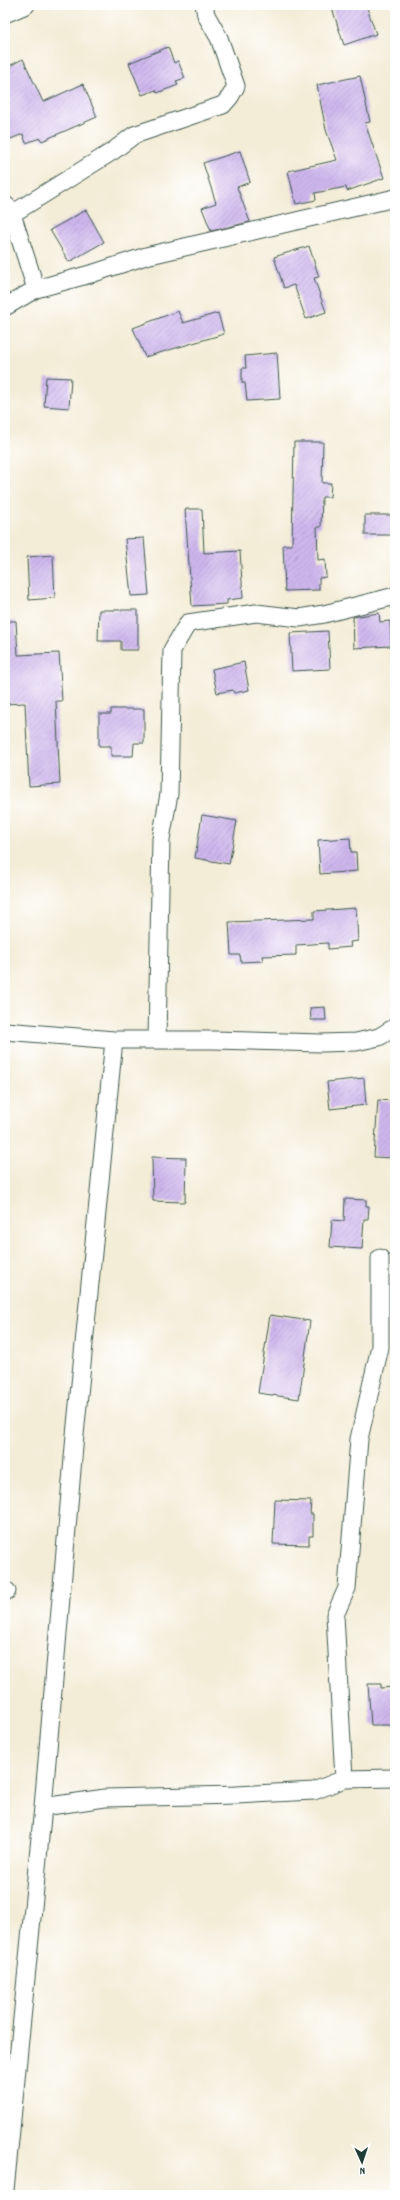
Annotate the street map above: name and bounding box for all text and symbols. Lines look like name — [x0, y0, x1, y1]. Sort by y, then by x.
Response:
north arrow — [342, 2142, 382, 2182]
text: N — [359, 2162, 366, 2178]

